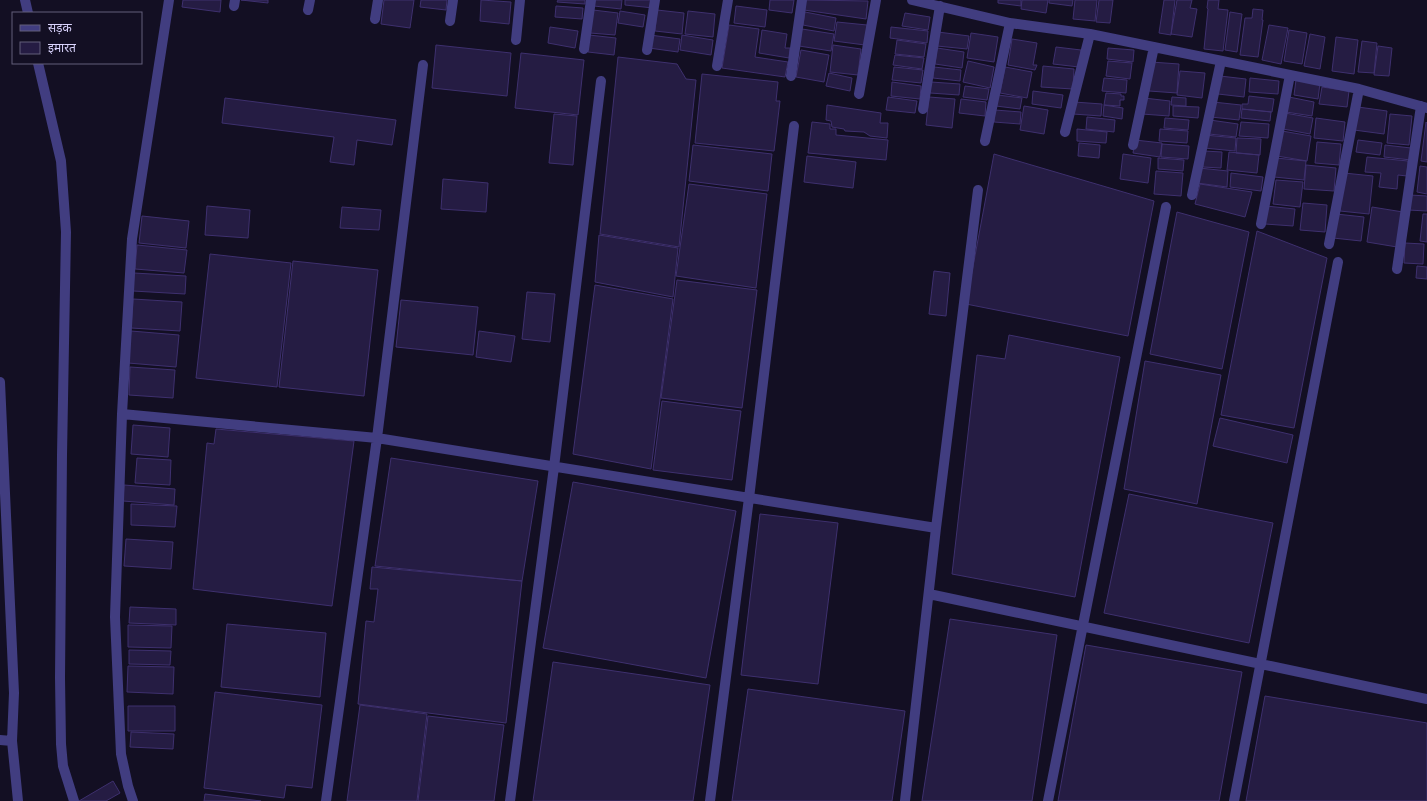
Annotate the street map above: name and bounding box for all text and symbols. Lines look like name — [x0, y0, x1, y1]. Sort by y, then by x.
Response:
legend — [12, 12, 142, 64]
text: सड़क — [48, 21, 73, 35]
text: इमारत — [48, 41, 77, 55]

